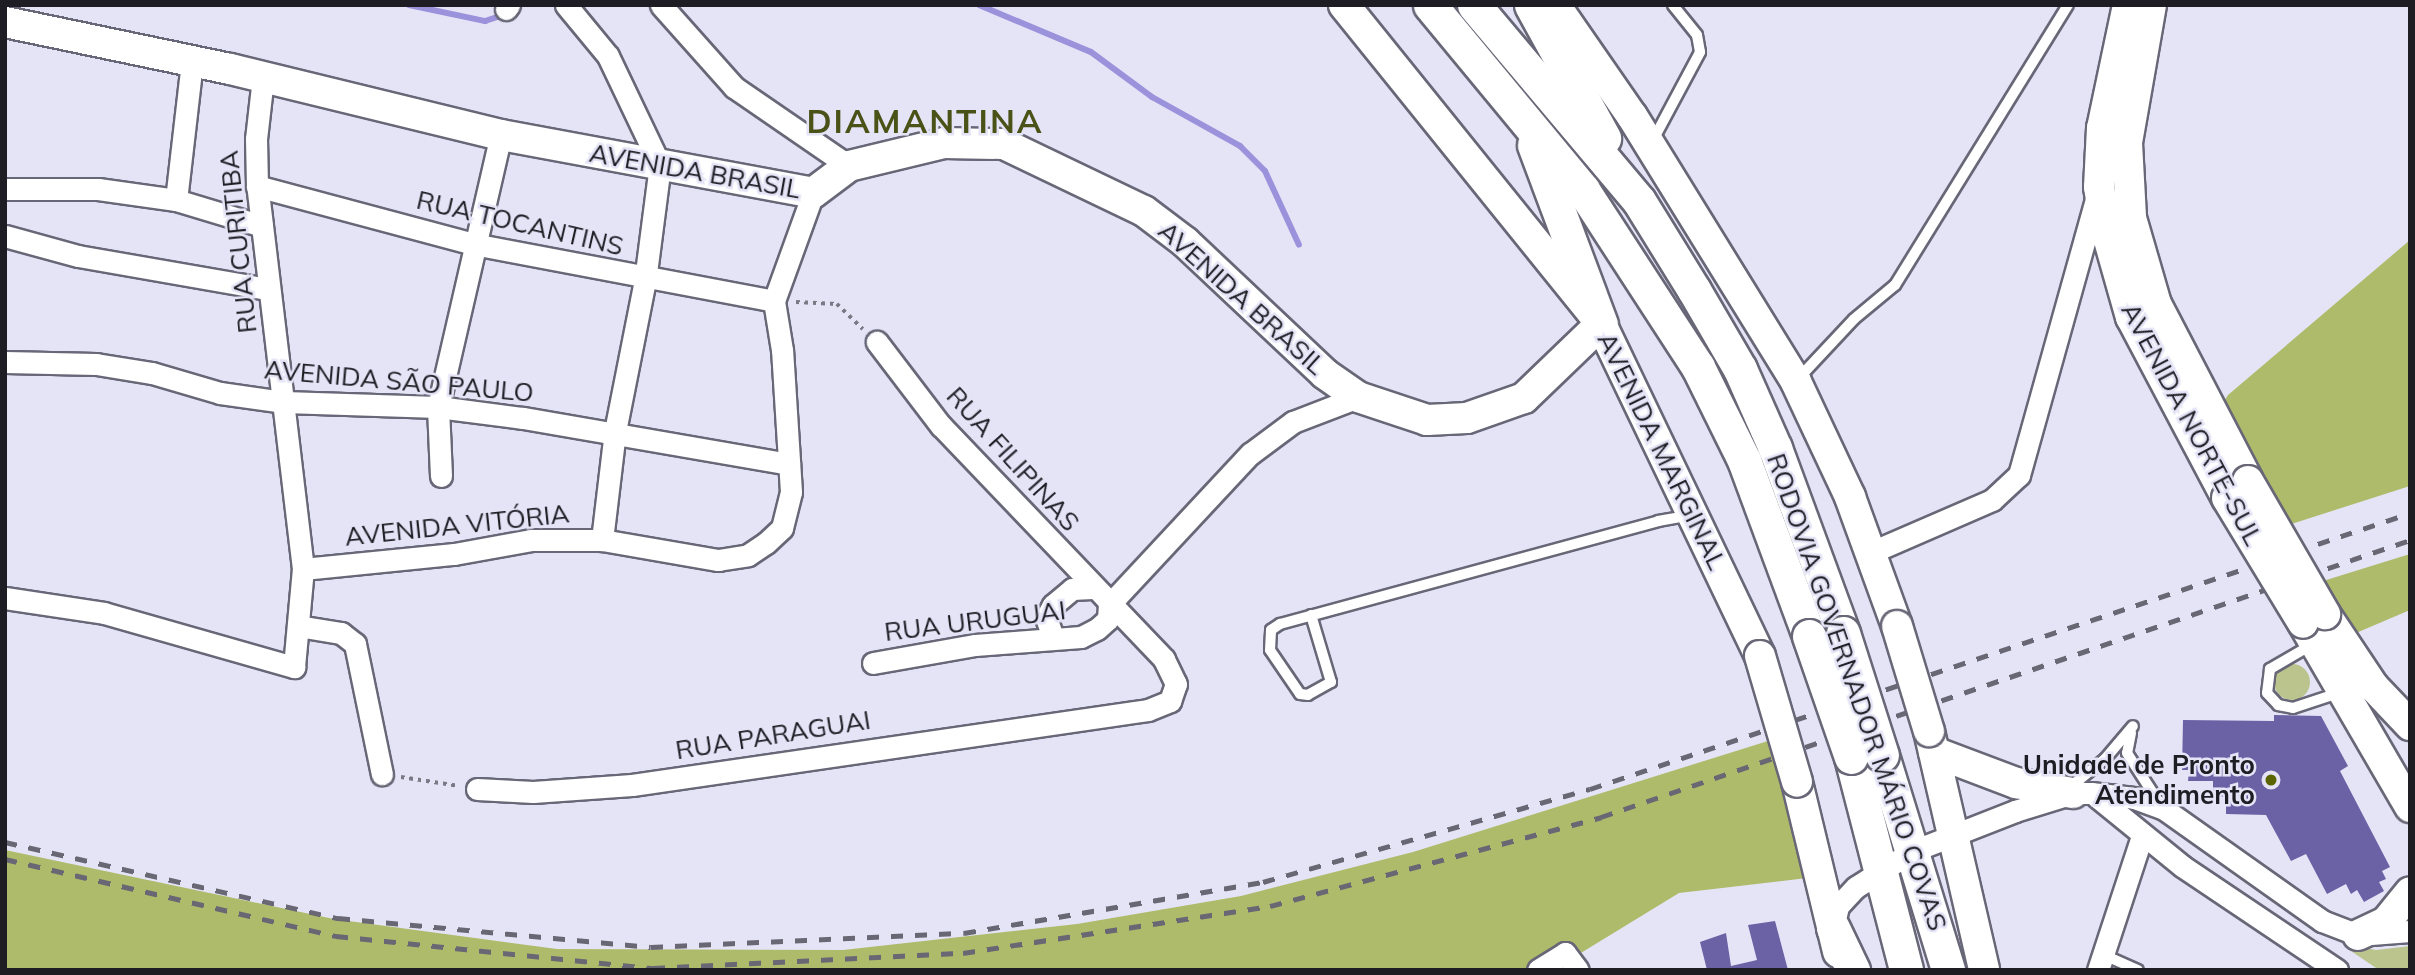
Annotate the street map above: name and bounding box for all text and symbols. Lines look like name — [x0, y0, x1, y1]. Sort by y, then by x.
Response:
district label: DIAMANTINA — [808, 101, 1042, 141]
street label: AVENIDA BRASIL — [587, 137, 803, 205]
street label: RUA CURITIBA — [213, 149, 263, 335]
street label: RUA TOCANTINS — [414, 184, 626, 262]
street label: AVENIDA BRASIL — [1152, 215, 1332, 381]
street label: AVENIDA NORTE-SUL — [2115, 297, 2269, 551]
street label: AVENIDA MARGINAL — [1591, 327, 1733, 575]
street label: AVENIDA SÃO PAULO — [263, 354, 535, 408]
street label: RUA FILIPINAS — [940, 380, 1086, 538]
street label: RODOVIA GOVERNADOR MÁRIO COVAS — [1760, 449, 1954, 935]
street label: AVENIDA VITÓRIA — [343, 498, 571, 552]
street label: RUA URUGUAI — [883, 594, 1067, 648]
street label: RUA PARAGUAI — [673, 704, 873, 766]
place label: Unidade de Pronto Atendimento — [2023, 749, 2255, 810]
marker: Unidade de Pronto Atendimento — [2261, 770, 2281, 790]

